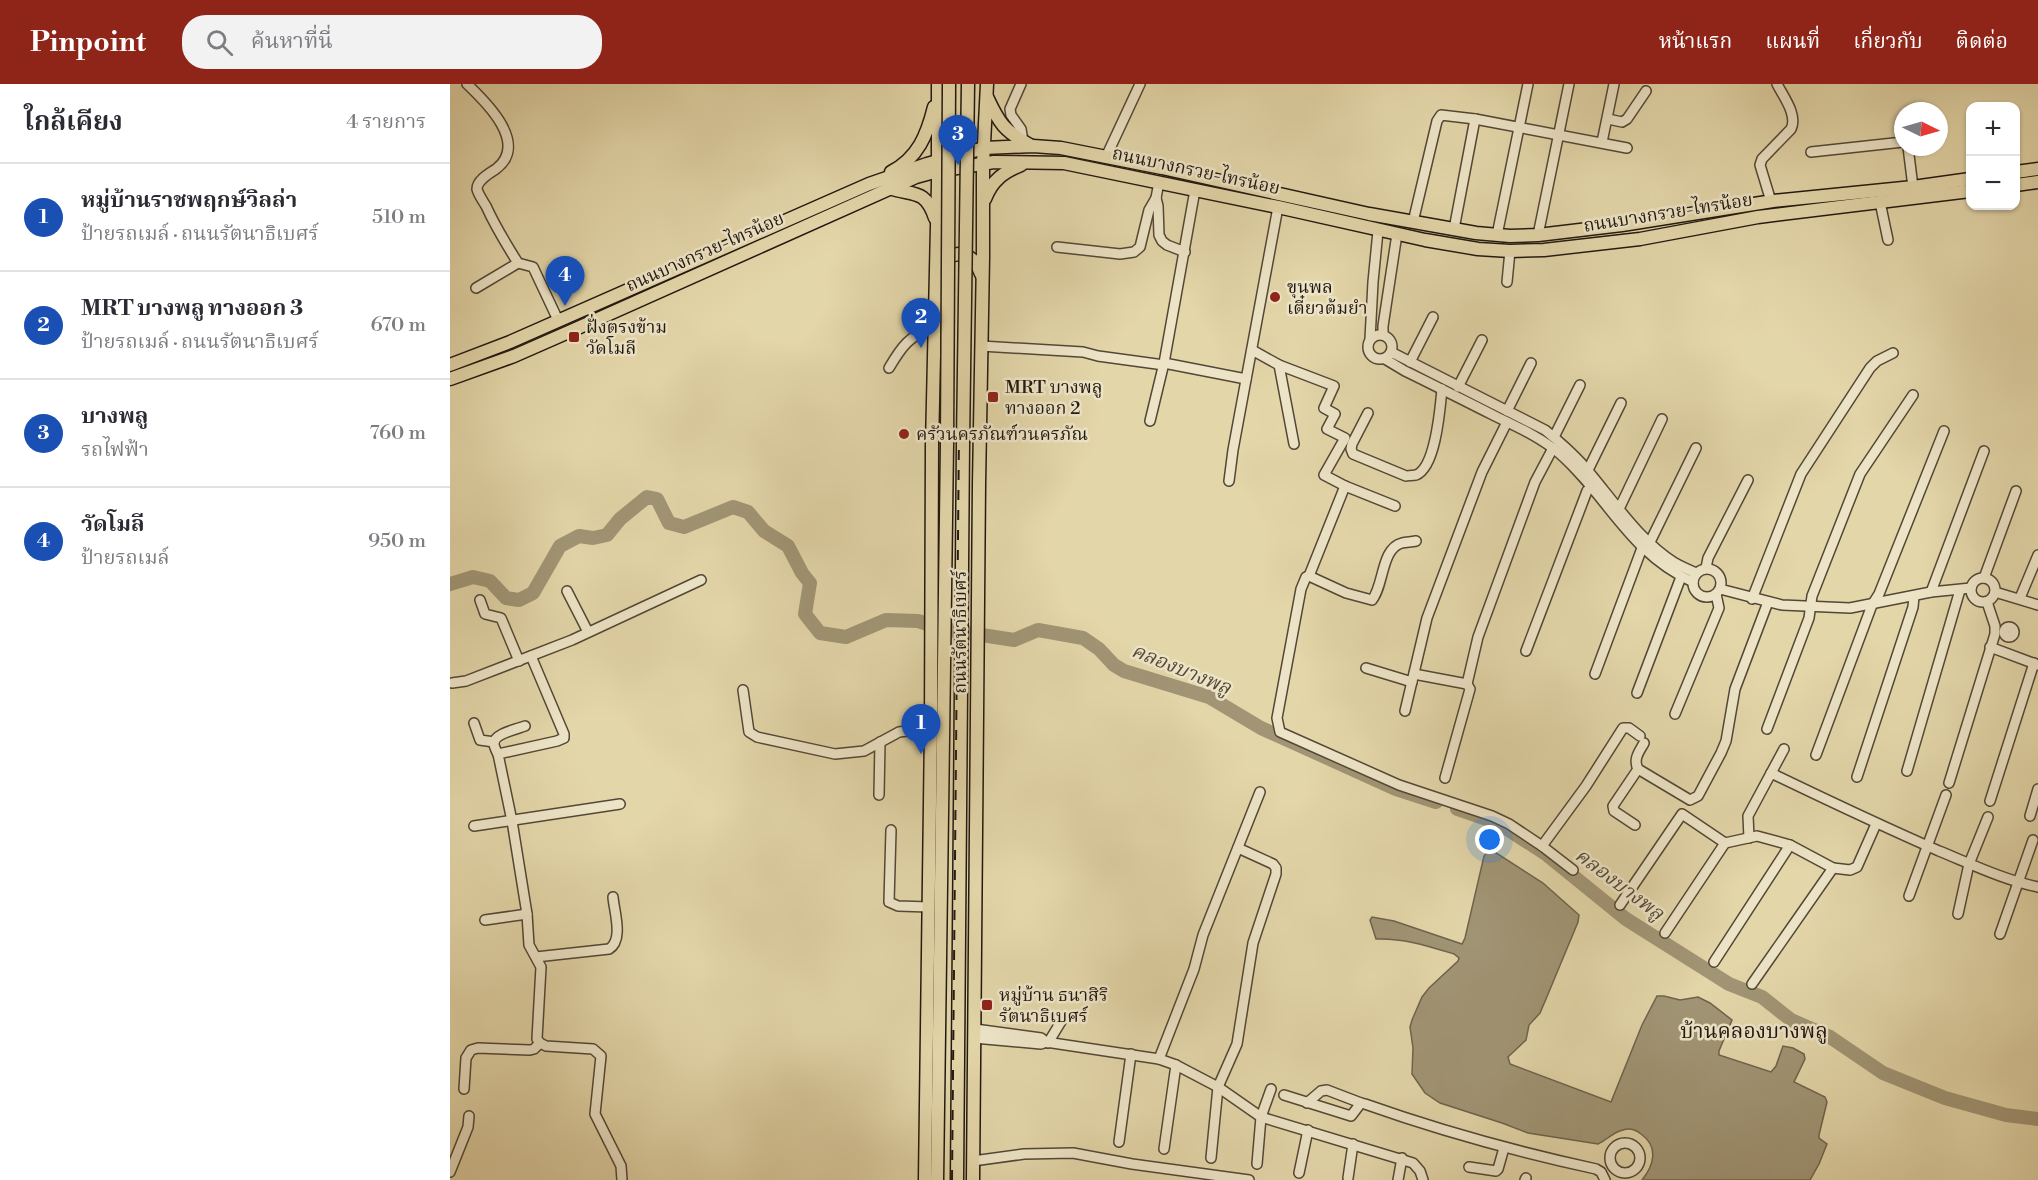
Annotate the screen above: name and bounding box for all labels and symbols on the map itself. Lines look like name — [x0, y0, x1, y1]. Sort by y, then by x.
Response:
north arrow — [1894, 102, 1948, 156]
pin: 3 — [938, 116, 978, 165]
street label: ถนนบางกรวย-ไทรน้อย — [1110, 141, 1282, 200]
street label: ถนนบางกรวย-ไทรน้อย — [1582, 187, 1754, 238]
street label: ถนนบางกรวย-ไทรน้อย — [622, 206, 788, 297]
pin: 4 — [546, 256, 584, 306]
place label: ขุนพล เตี๋ยวต้มยำ — [1287, 276, 1368, 320]
marker: ขุนพล เตี๋ยวต้มยำ — [1268, 290, 1282, 304]
pin: 2 — [902, 298, 940, 348]
place label: ฝั่งตรงข้าม วัดโมลี — [586, 313, 667, 360]
marker: ฝั่งตรงข้าม วัดโมลี — [567, 330, 581, 344]
place label: MRT บางพลู ทางออก 2 — [1005, 376, 1103, 420]
marker: MRT บางพลู ทางออก 2 — [986, 390, 1000, 404]
place label: ครัวนครภัณฑ์วนครภัณ — [916, 423, 1088, 446]
marker: ครัวนครภัณฑ์วนครภัณ — [897, 427, 911, 441]
street label: ถนนรัตนาธิเบศร์ — [949, 569, 972, 694]
water label: คลองบางพลู — [1128, 639, 1235, 702]
pin: 1 — [902, 704, 940, 754]
your location — [1475, 825, 1504, 854]
water label: คลองบางพลู — [1570, 843, 1669, 927]
place label: หมู่บ้าน ธนาสิริ รัตนาธิเบศร์ — [999, 984, 1108, 1028]
marker: หมู่บ้าน ธนาสิริ รัตนาธิเบศร์ — [980, 998, 994, 1012]
district label: บ้านคลองบางพลู — [1680, 1019, 1828, 1045]

